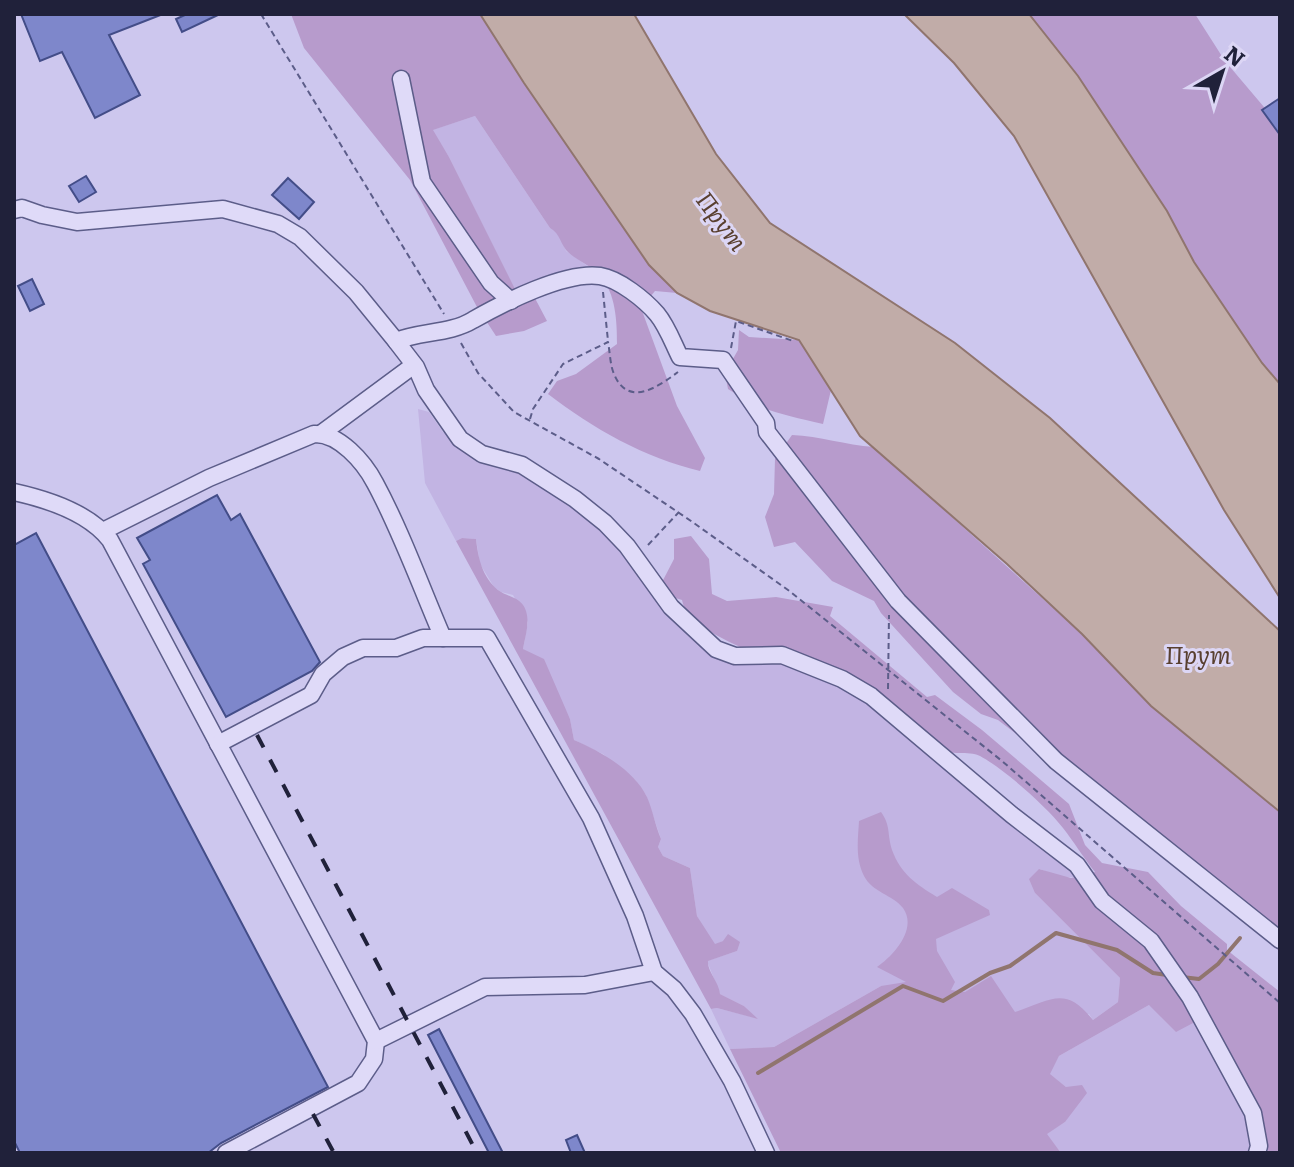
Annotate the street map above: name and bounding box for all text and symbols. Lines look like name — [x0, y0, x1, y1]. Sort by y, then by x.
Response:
north arrow — [1182, 32, 1262, 112]
text: N — [1218, 37, 1253, 74]
water label: Прут — [689, 183, 757, 257]
water label: Прут — [1165, 636, 1231, 671]

